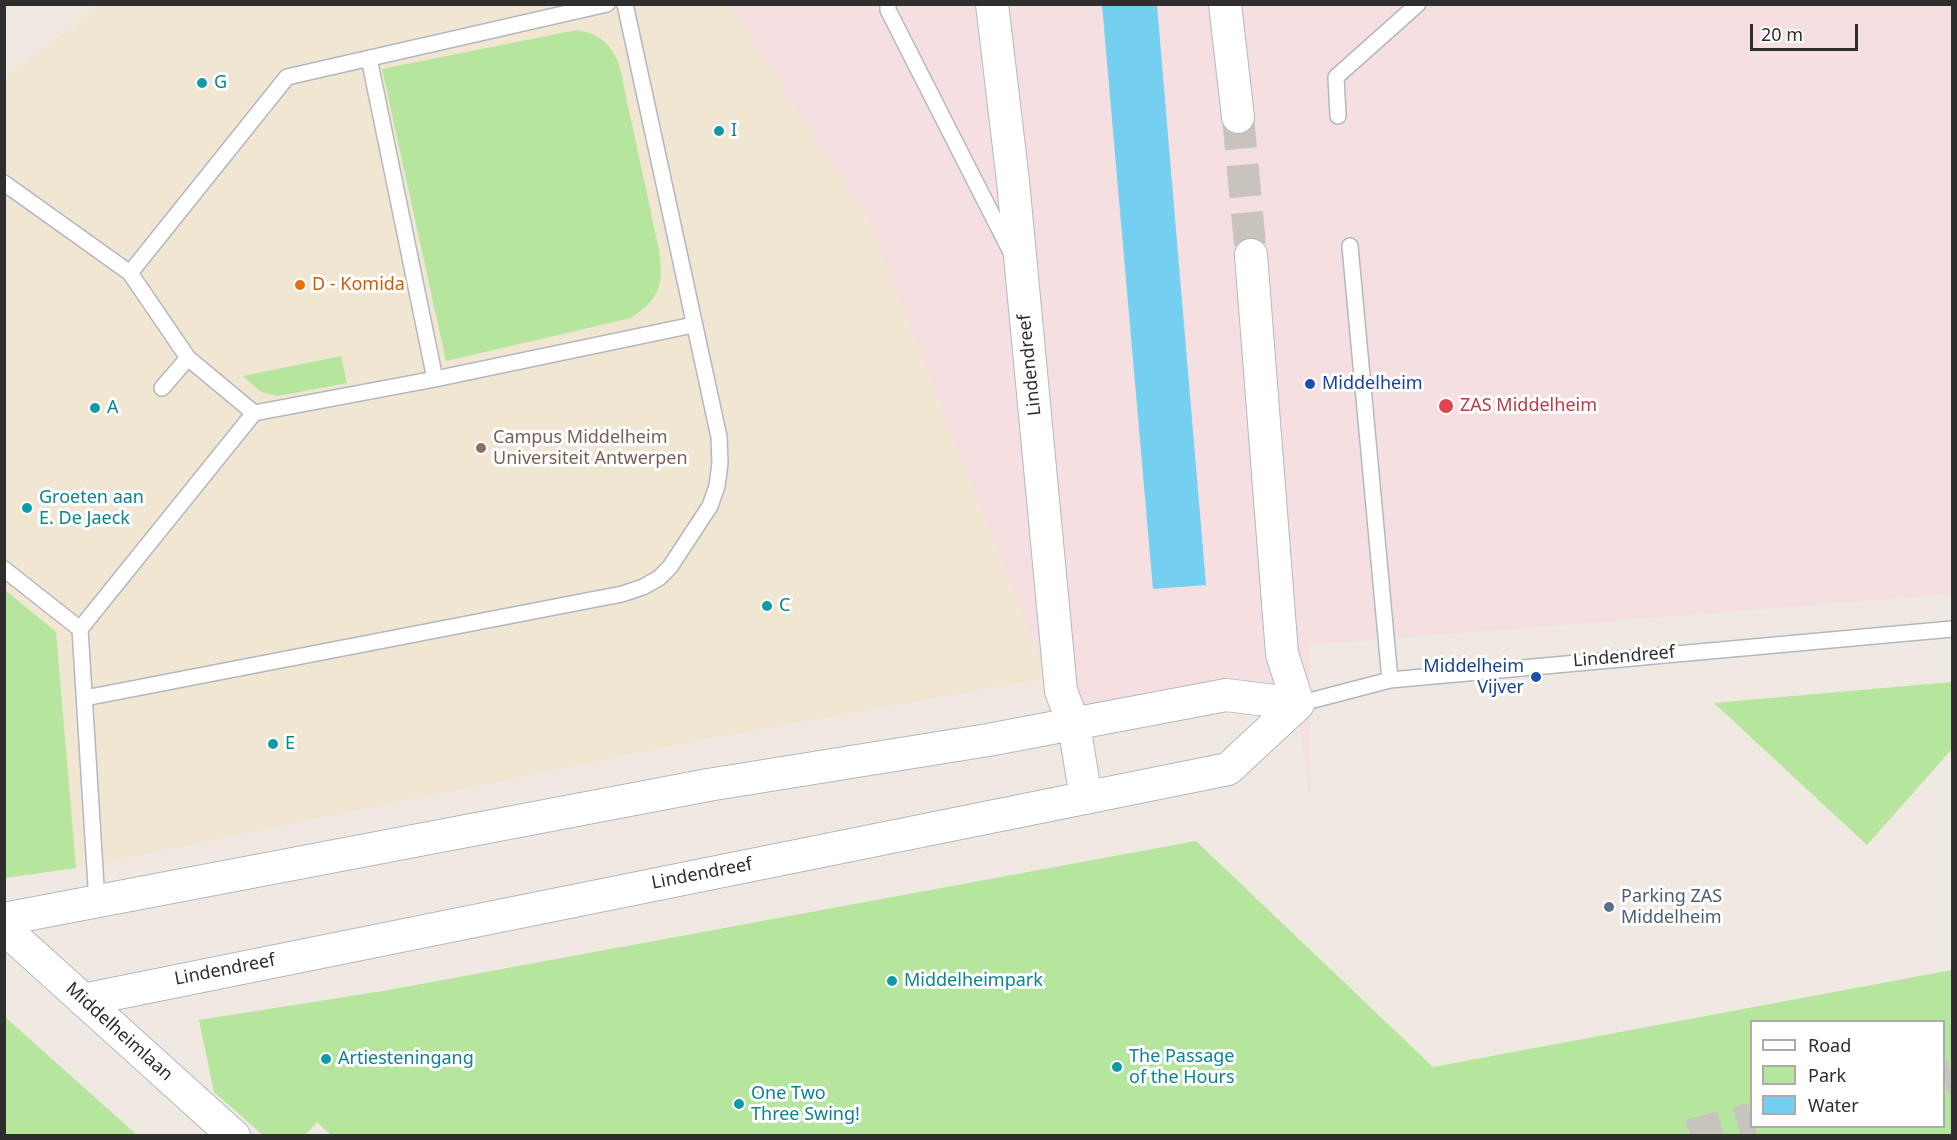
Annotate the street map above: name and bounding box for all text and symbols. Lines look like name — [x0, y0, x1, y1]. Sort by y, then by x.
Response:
scale bar — [1753, 12, 1861, 50]
text: 20 m — [1761, 22, 1803, 46]
place label: G — [214, 72, 227, 94]
marker: G — [195, 76, 209, 90]
place label: I — [731, 120, 737, 142]
marker: I — [712, 124, 726, 138]
place label: D - Komida — [312, 274, 405, 296]
marker: D - Komida — [293, 278, 307, 292]
street label: Lindendreef — [1014, 313, 1046, 417]
place label: Middelheim — [1322, 373, 1423, 395]
marker: Middelheim — [1303, 377, 1317, 391]
place label: ZAS Middelheim — [1460, 395, 1597, 417]
place label: A — [107, 397, 119, 419]
marker: ZAS Middelheim — [1437, 397, 1455, 415]
marker: A — [88, 401, 102, 415]
place label: Campus Middelheim Universiteit Antwerpen — [493, 427, 688, 470]
marker: Campus Middelheim Universiteit Antwerpen — [474, 441, 488, 455]
place label: Groeten aan E. De Jaeck — [39, 487, 144, 530]
marker: Groeten aan E. De Jaeck — [20, 501, 34, 515]
place label: C — [779, 595, 790, 617]
marker: C — [760, 599, 774, 613]
street label: Lindendreef — [1572, 642, 1676, 672]
place label: Middelheim Vijver — [1423, 656, 1524, 698]
marker: Middelheim Vijver — [1529, 670, 1543, 684]
place label: E — [285, 733, 295, 755]
marker: E — [266, 737, 280, 751]
street label: Lindendreef — [650, 854, 754, 894]
place label: Parking ZAS Middelheim — [1621, 886, 1722, 928]
marker: Parking ZAS Middelheim — [1602, 900, 1616, 914]
street label: Lindendreef — [173, 950, 277, 990]
place label: Middelheimpark — [904, 970, 1043, 992]
marker: Middelheimpark — [885, 974, 899, 988]
street label: Middelheimlaan — [61, 978, 177, 1086]
legend — [1750, 1020, 1945, 1128]
text: Road — [1808, 1033, 1851, 1057]
place label: The Passage of the Hours — [1129, 1046, 1235, 1088]
place label: Artiesteningang — [338, 1048, 474, 1070]
marker: Artiesteningang — [319, 1052, 333, 1066]
marker: The Passage of the Hours — [1110, 1060, 1124, 1074]
text: Park — [1808, 1063, 1846, 1087]
place label: One Two Three Swing! — [751, 1083, 860, 1126]
text: Water — [1808, 1093, 1859, 1117]
marker: One Two Three Swing! — [732, 1097, 746, 1111]

